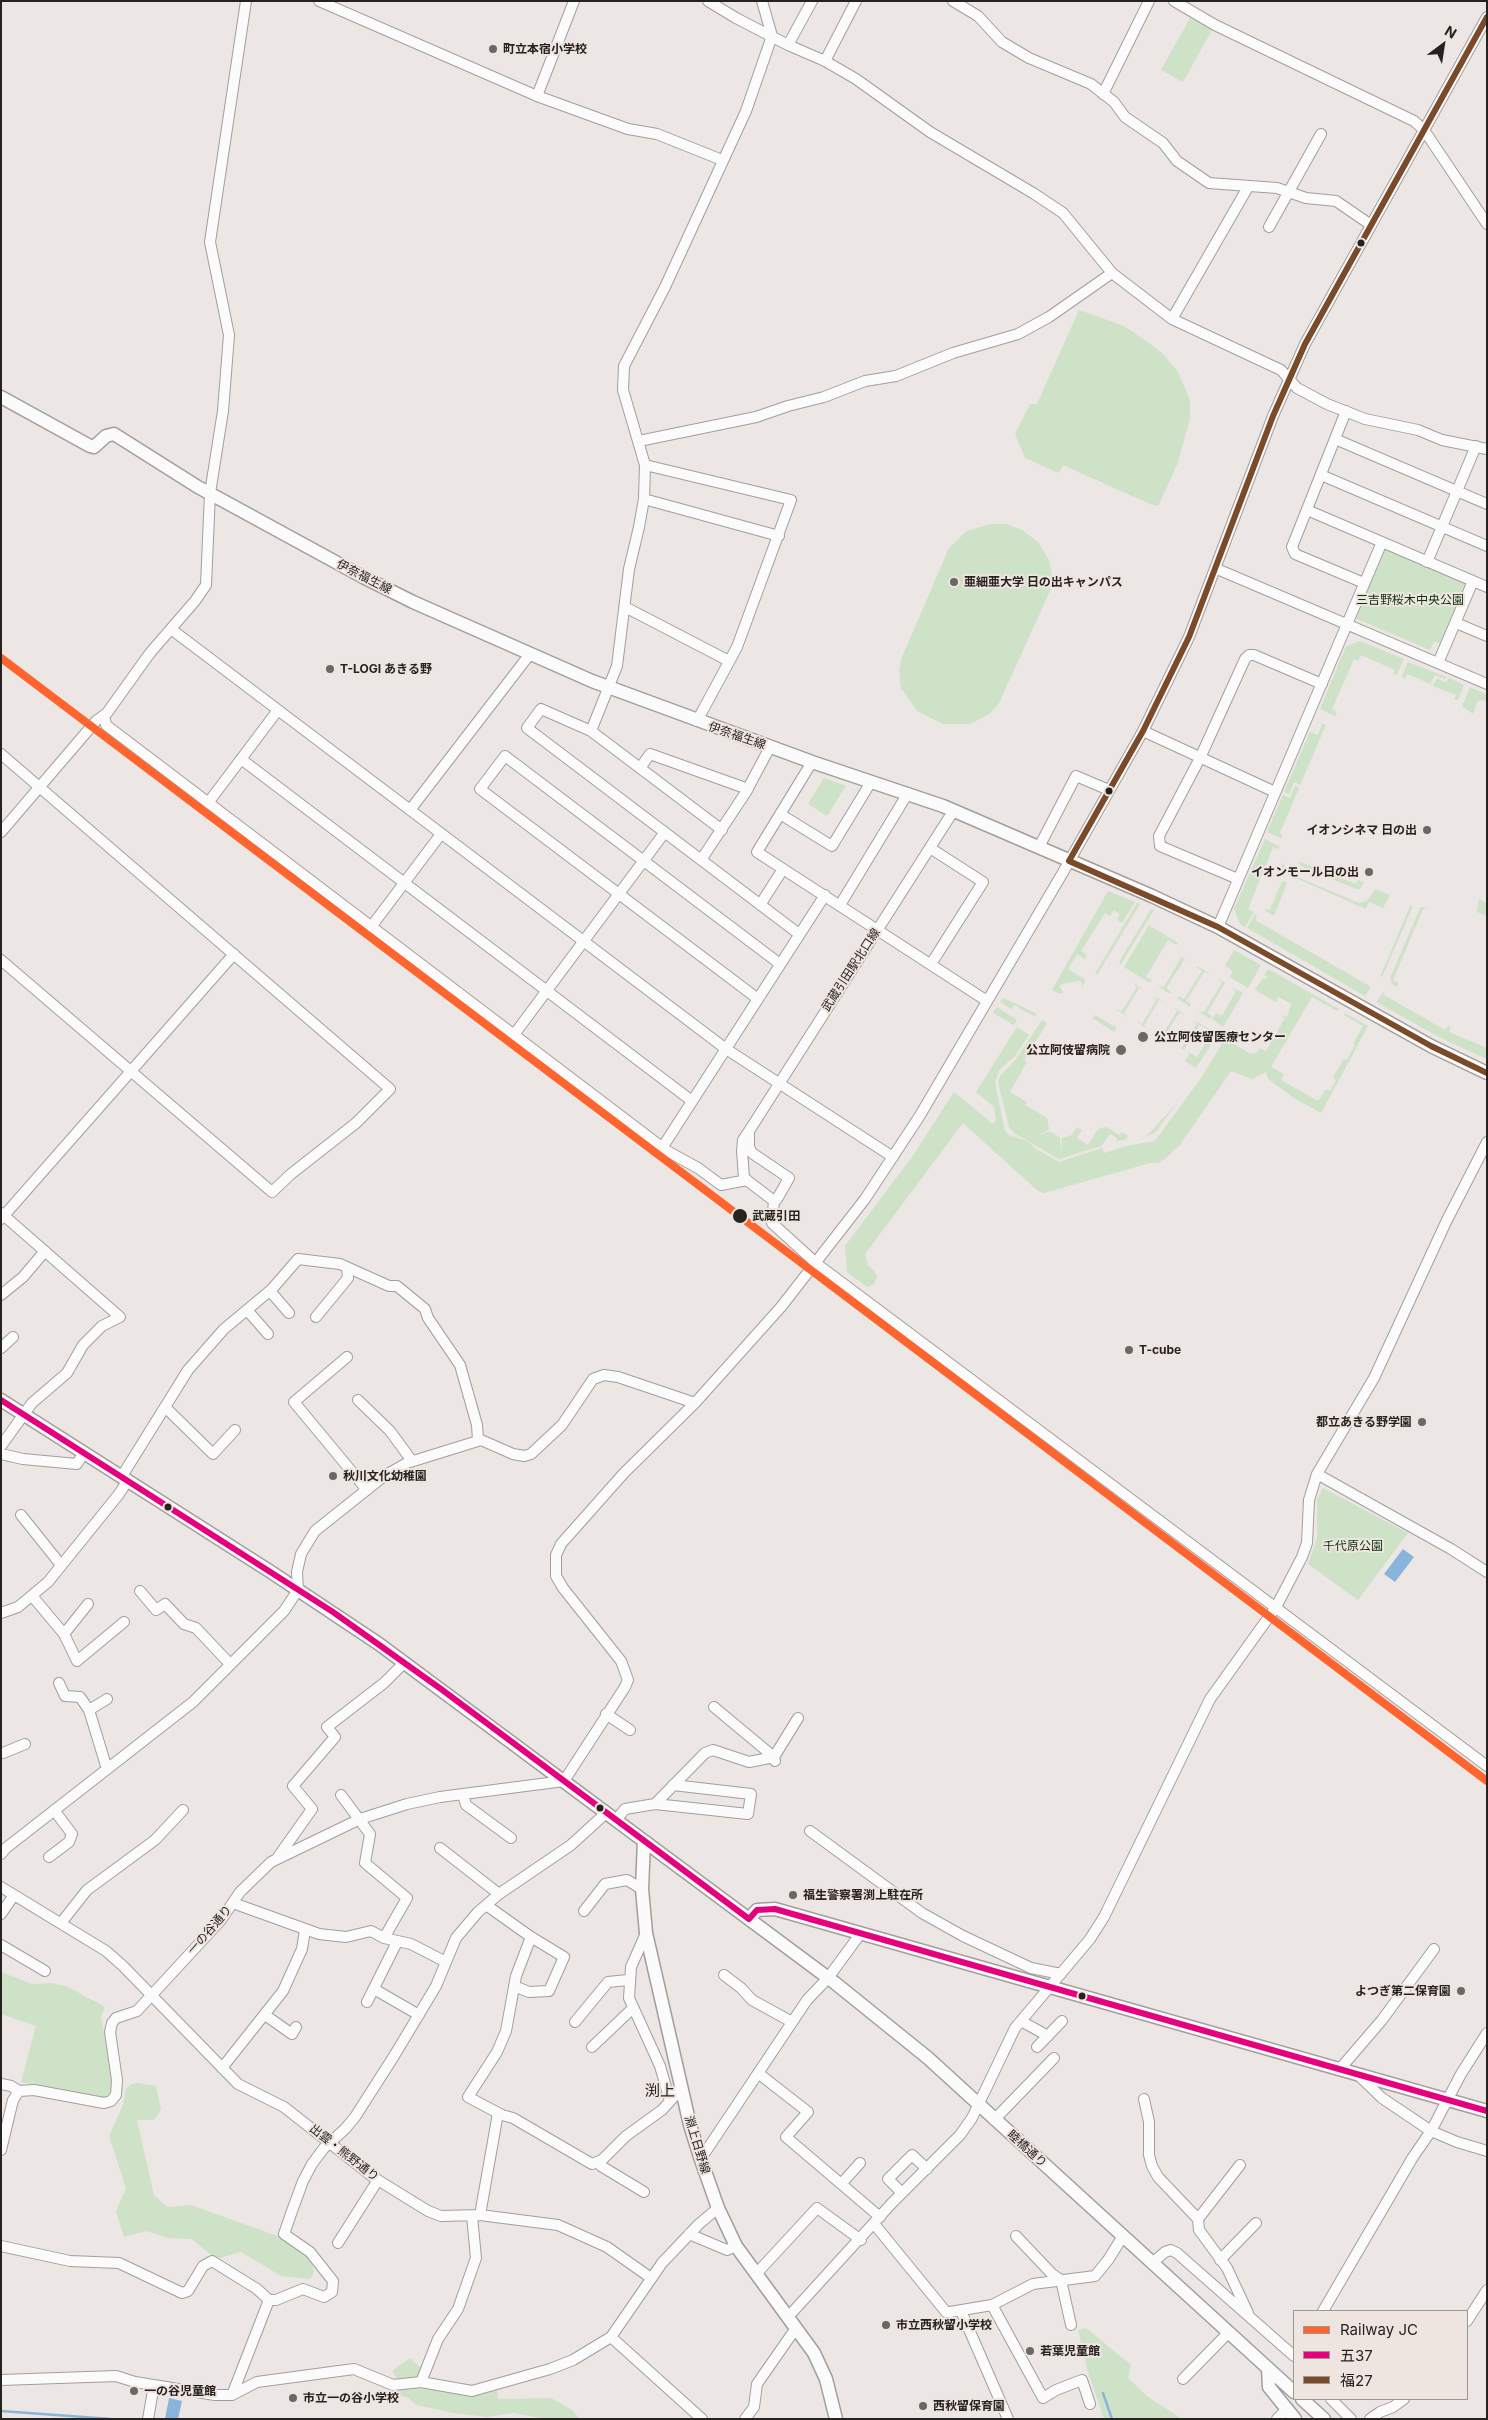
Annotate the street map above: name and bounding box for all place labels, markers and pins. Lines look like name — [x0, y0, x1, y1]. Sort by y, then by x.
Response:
place label: 町立本宿小学校 — [503, 42, 587, 56]
marker: 町立本宿小学校 — [487, 43, 499, 55]
unlabelled marker — [1356, 238, 1366, 248]
place label: 亜細亜大学 日の出キャンパス — [964, 575, 1123, 589]
marker: 亜細亜大学 日の出キャンパス — [948, 576, 960, 588]
place label: T-LOGI あきる野 — [340, 662, 432, 676]
marker: T-LOGI あきる野 — [324, 663, 336, 675]
unlabelled marker — [1104, 786, 1114, 796]
place label: イオンシネマ 日の出 — [1306, 823, 1417, 837]
marker: イオンシネマ 日の出 — [1421, 824, 1433, 836]
place label: イオンモール日の出 — [1251, 865, 1359, 879]
marker: イオンモール日の出 — [1363, 866, 1375, 878]
marker: 公立阿伎留医療センター — [1136, 1030, 1150, 1044]
place label: 公立阿伎留医療センター — [1154, 1030, 1286, 1044]
place label: 公立阿伎留病院 — [1026, 1043, 1110, 1057]
marker: 公立阿伎留病院 — [1114, 1043, 1128, 1057]
marker: 武蔵引田 — [731, 1207, 749, 1225]
place label: 武蔵引田 — [752, 1209, 800, 1223]
place label: T-cube — [1139, 1343, 1181, 1357]
marker: T-cube — [1123, 1344, 1135, 1356]
place label: 都立あきる野学園 — [1316, 1415, 1412, 1429]
marker: 都立あきる野学園 — [1416, 1416, 1428, 1428]
place label: 秋川文化幼稚園 — [343, 1469, 427, 1483]
marker: 秋川文化幼稚園 — [327, 1470, 339, 1482]
unlabelled marker — [163, 1502, 173, 1512]
unlabelled marker — [595, 1803, 605, 1813]
place label: 福生警察署渕上駐在所 — [803, 1888, 923, 1902]
marker: 福生警察署渕上駐在所 — [787, 1889, 799, 1901]
place label: よつぎ第二保育園 — [1355, 1984, 1451, 1998]
marker: よつぎ第二保育園 — [1455, 1985, 1467, 1997]
unlabelled marker — [1077, 1991, 1087, 2001]
place label: 市立西秋留小学校 — [896, 2318, 992, 2332]
marker: 市立西秋留小学校 — [880, 2319, 892, 2331]
place label: 若葉児童館 — [1040, 2344, 1100, 2358]
marker: 若葉児童館 — [1024, 2345, 1036, 2357]
place label: 一の谷児童館 — [144, 2384, 216, 2398]
marker: 一の谷児童館 — [128, 2385, 140, 2397]
place label: 市立一の谷小学校 — [303, 2391, 399, 2405]
marker: 市立一の谷小学校 — [287, 2392, 299, 2404]
place label: 西秋留保育園 — [933, 2399, 1005, 2413]
marker: 西秋留保育園 — [917, 2400, 929, 2412]

